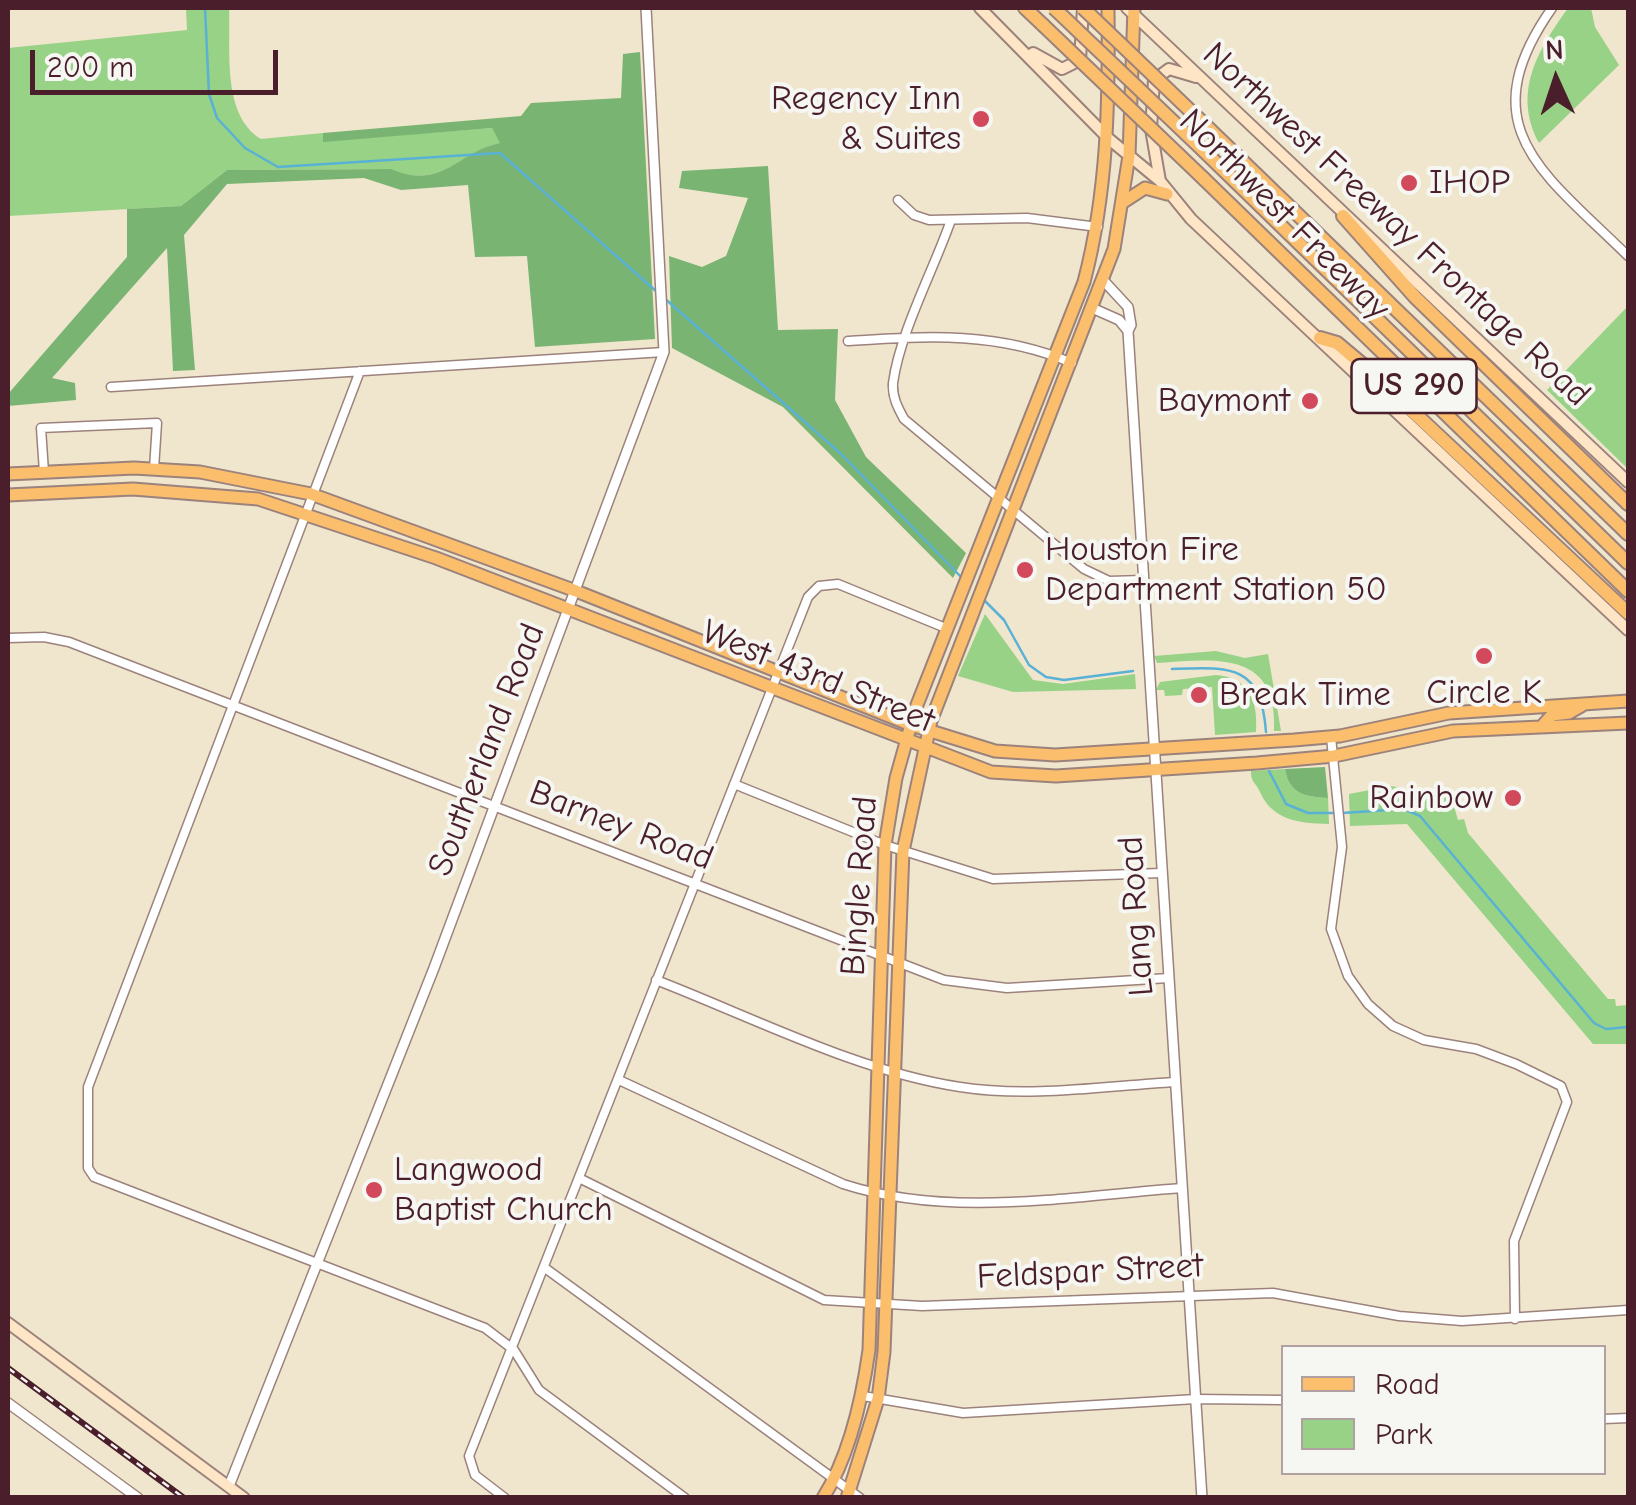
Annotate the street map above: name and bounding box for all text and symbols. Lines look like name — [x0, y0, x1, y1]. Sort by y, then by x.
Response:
scale bar — [35, 30, 282, 92]
north arrow — [1506, 30, 1606, 130]
street label: Northwest Freeway Frontage Road — [1194, 34, 1598, 416]
text: 200 m — [47, 50, 134, 85]
place label: Regency Inn & Suites — [771, 78, 961, 160]
street label: Northwest Freeway — [1170, 101, 1398, 329]
marker: Regency Inn & Suites — [970, 108, 992, 130]
place label: IHOP — [1429, 162, 1510, 204]
marker: IHOP — [1398, 172, 1420, 194]
road number: US 290 — [1352, 359, 1476, 413]
place label: Baymont — [1158, 380, 1290, 422]
marker: Baymont — [1299, 390, 1321, 412]
place label: Houston Fire Department Station 50 — [1045, 529, 1387, 611]
marker: Houston Fire Department Station 50 — [1014, 559, 1036, 581]
street label: West 43rd Street — [696, 611, 940, 743]
street label: Southerland Road — [420, 618, 554, 882]
marker: Circle K — [1473, 645, 1495, 667]
place label: Circle K — [1426, 672, 1542, 714]
place label: Break Time — [1219, 674, 1391, 716]
marker: Break Time — [1188, 684, 1210, 706]
street label: Barney Road — [523, 772, 719, 880]
place label: Rainbow — [1369, 777, 1493, 819]
marker: Rainbow — [1502, 787, 1524, 809]
street label: Bingle Road — [833, 795, 887, 977]
street label: Lang Road — [1110, 835, 1164, 997]
place label: Langwood Baptist Church — [394, 1149, 613, 1231]
marker: Langwood Baptist Church — [363, 1179, 385, 1201]
street label: Feldspar Street — [976, 1245, 1204, 1299]
legend — [1281, 1345, 1606, 1475]
text: Road — [1375, 1367, 1440, 1402]
text: Park — [1375, 1417, 1432, 1452]

